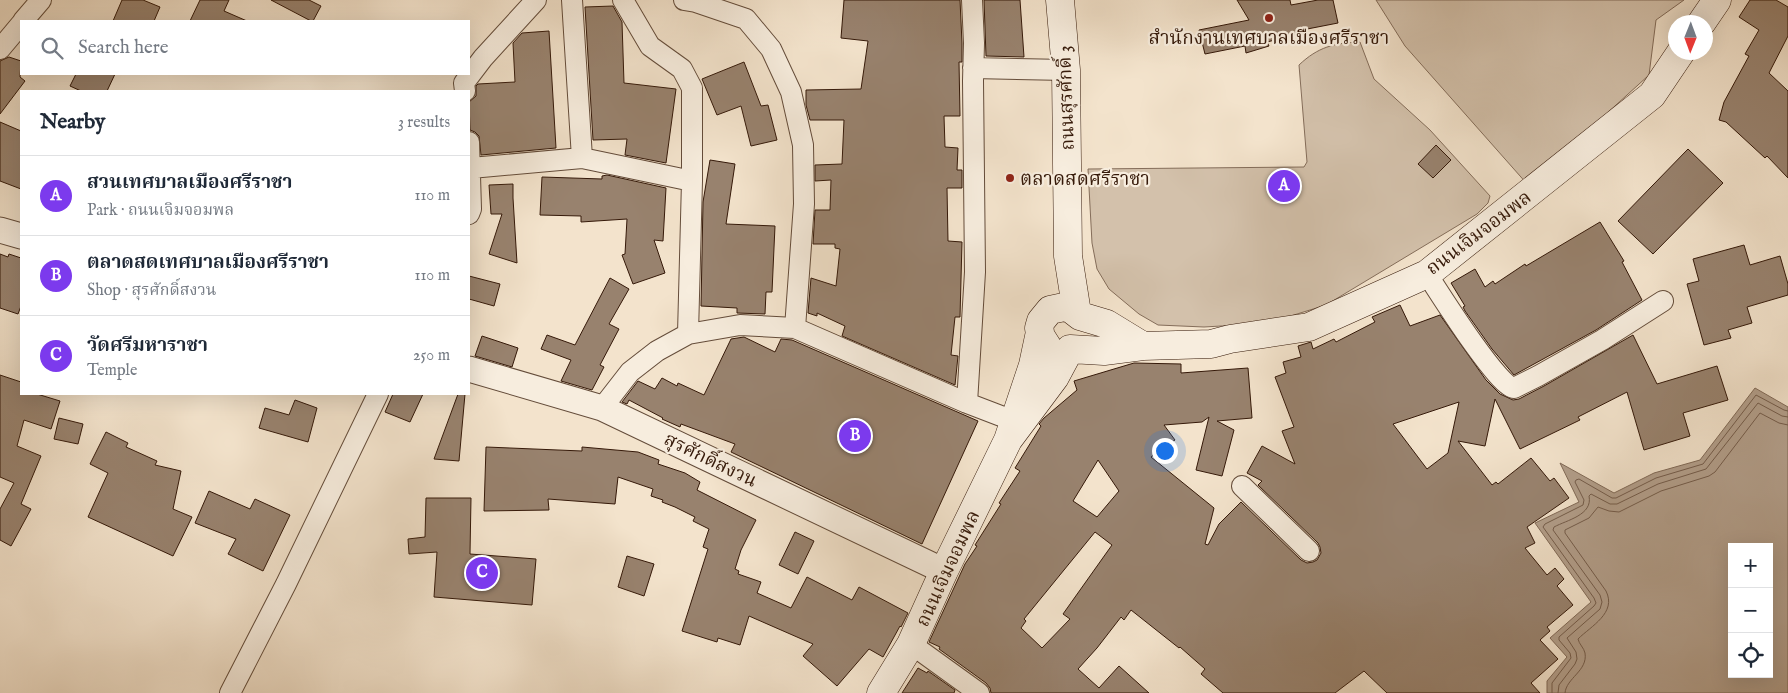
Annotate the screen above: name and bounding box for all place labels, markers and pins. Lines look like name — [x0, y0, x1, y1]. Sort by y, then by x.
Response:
marker: สำนักงานเทศบาลเมืองศรีราชา — [1263, 12, 1275, 24]
place label: สำนักงานเทศบาลเมืองศรีราชา — [1149, 27, 1389, 51]
pin: A — [1268, 167, 1300, 205]
place label: ตลาดสดศรีราชา — [1020, 168, 1150, 192]
marker: ตลาดสดศรีราชา — [1004, 172, 1016, 184]
pin: B — [839, 417, 871, 455]
pin: C — [466, 554, 498, 592]

